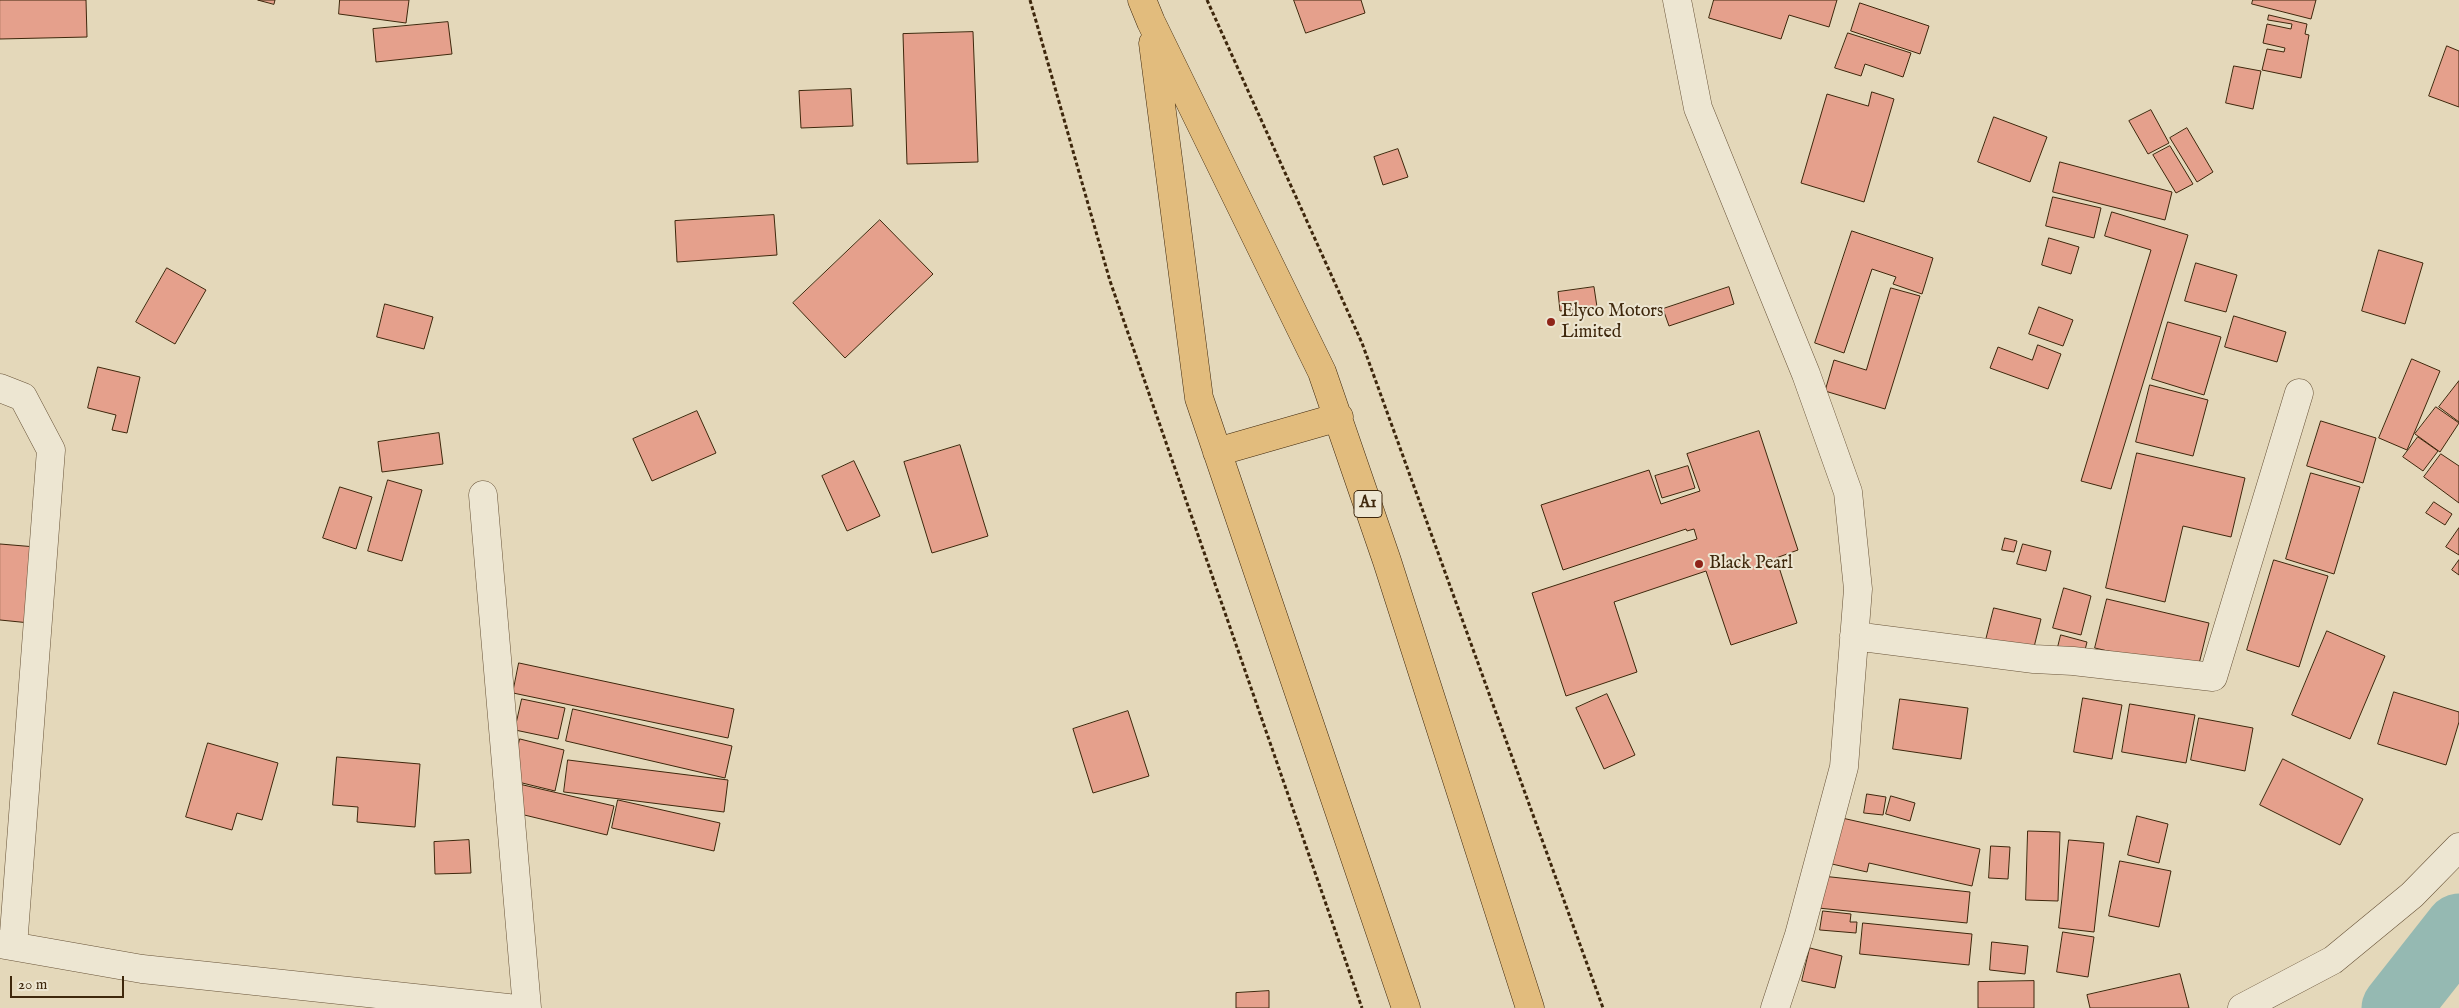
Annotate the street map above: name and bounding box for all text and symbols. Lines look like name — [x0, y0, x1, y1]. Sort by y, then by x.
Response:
place label: Elyco Motors Limited — [1561, 301, 1663, 344]
marker: Elyco Motors Limited — [1545, 316, 1557, 328]
road number: A1 — [1354, 490, 1382, 518]
place label: Black Pearl — [1709, 553, 1793, 575]
marker: Black Pearl — [1693, 558, 1705, 570]
scale bar — [12, 966, 126, 998]
text: 20 m — [18, 975, 47, 994]

